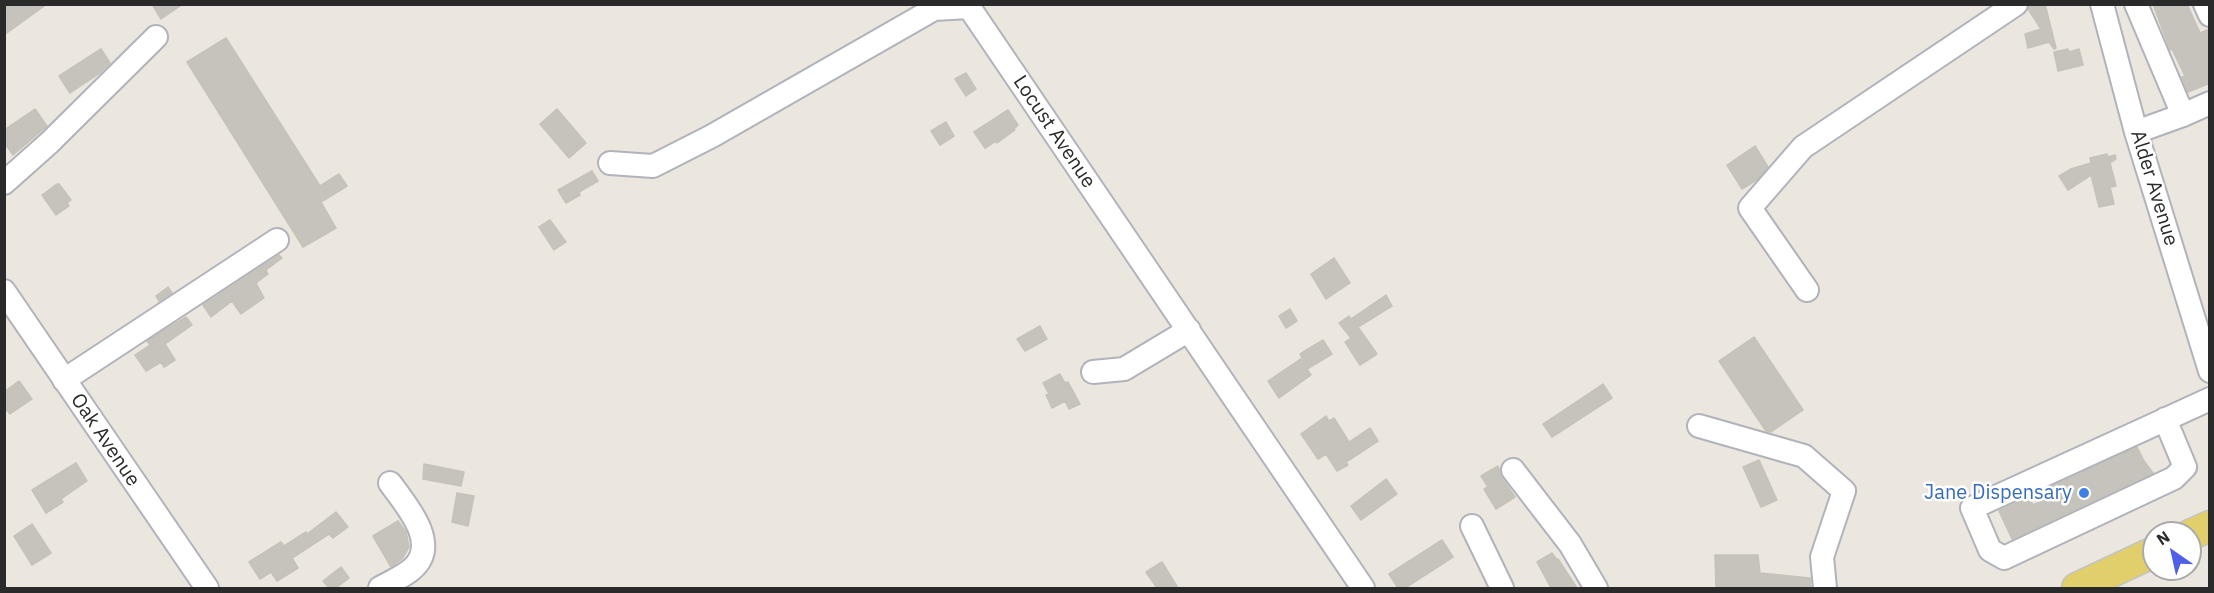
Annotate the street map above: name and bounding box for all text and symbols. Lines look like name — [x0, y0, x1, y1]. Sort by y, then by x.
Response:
street label: Locust Avenue — [1008, 71, 1100, 193]
street label: Alder Avenue — [2125, 127, 2183, 249]
street label: Oak Avenue — [65, 389, 145, 491]
place label: Jane Dispensary — [1924, 481, 2072, 505]
marker: Jane Dispensary — [2077, 486, 2091, 500]
north arrow — [2142, 521, 2202, 581]
text: N — [2153, 526, 2173, 549]

